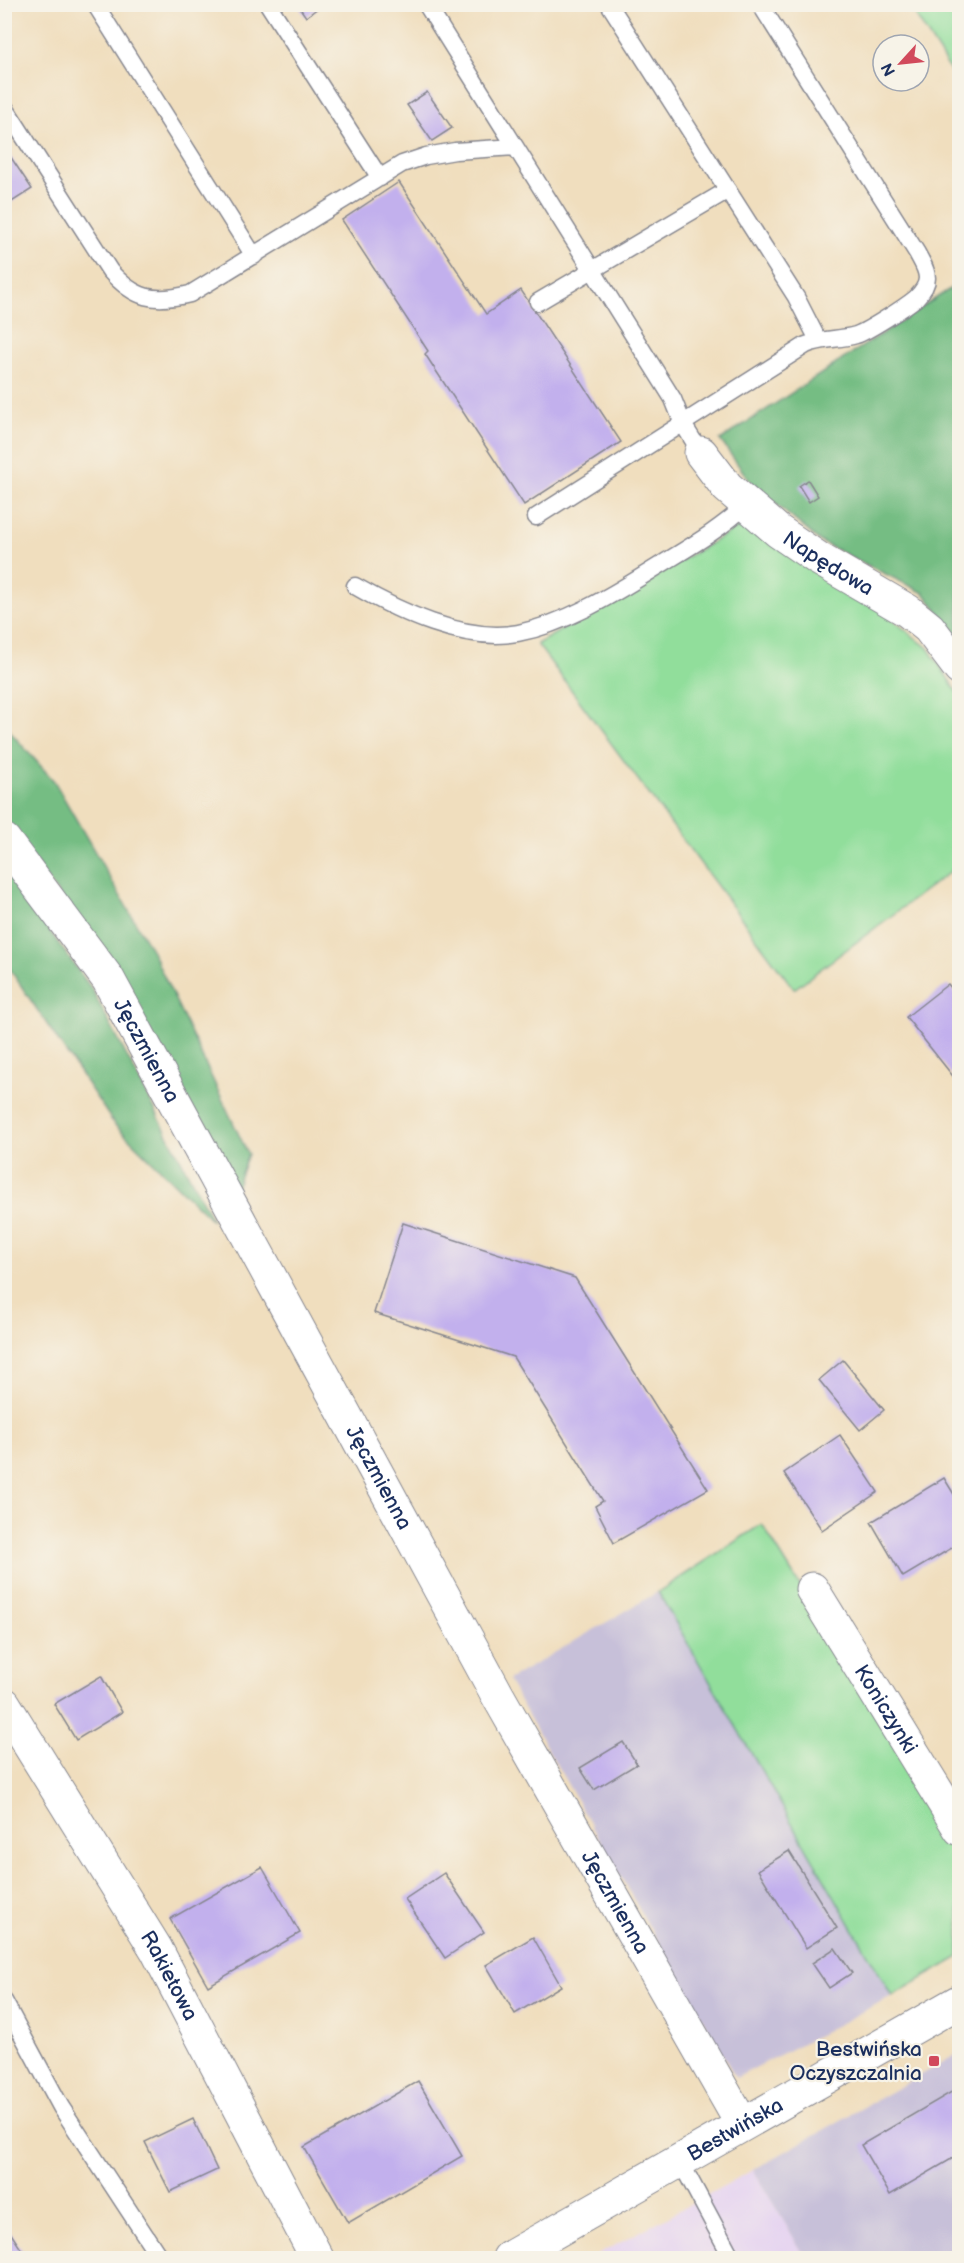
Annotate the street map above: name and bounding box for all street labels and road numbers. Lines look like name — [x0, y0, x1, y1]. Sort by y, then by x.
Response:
street label: Napędowa — [778, 526, 878, 601]
street label: Jęczmienna — [108, 994, 185, 1107]
street label: Jęczmienna — [340, 1421, 417, 1534]
street label: Koniczynki — [849, 1660, 922, 1758]
street label: Jęczmienna — [576, 1846, 654, 1958]
street label: Rakietowa — [135, 1926, 203, 2025]
street label: Bestwińska — [683, 2093, 788, 2167]

